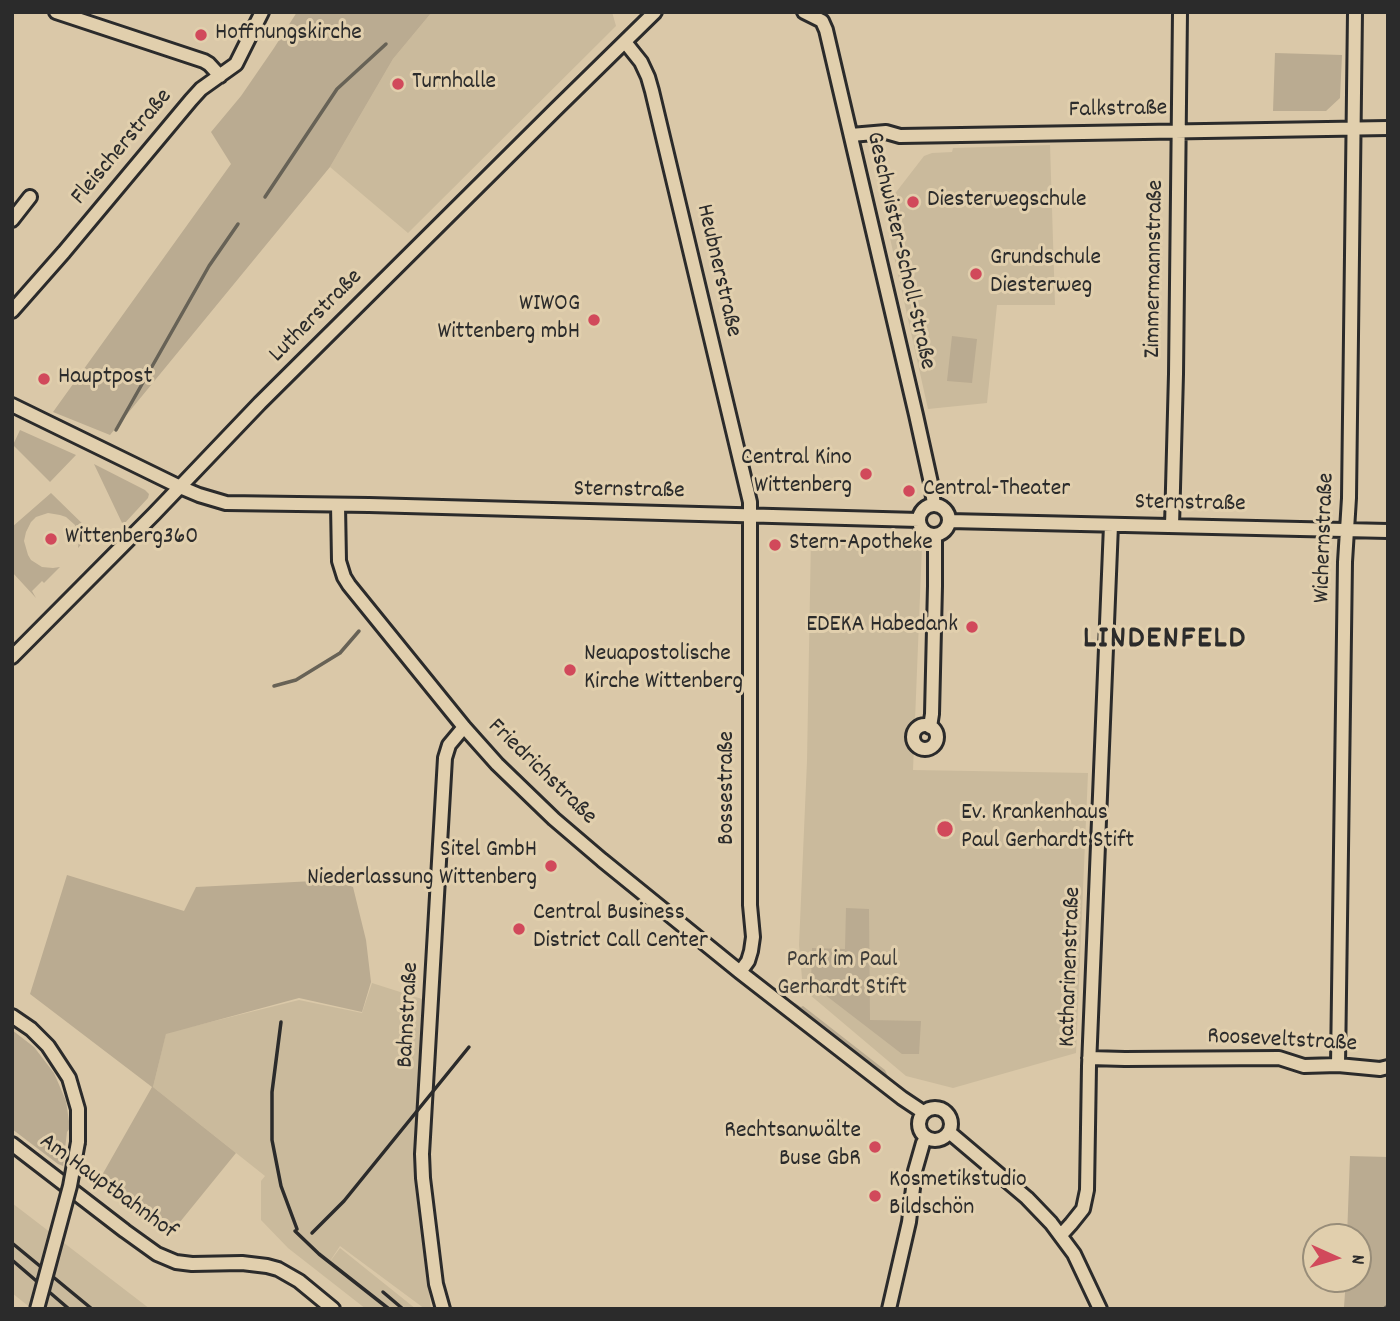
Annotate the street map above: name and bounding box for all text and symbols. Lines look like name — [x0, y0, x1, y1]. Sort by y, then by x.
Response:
place label: Hoffnungskirche — [215, 21, 362, 49]
marker: Hoffnungskirche — [193, 27, 209, 43]
place label: Turnhalle — [412, 70, 496, 98]
marker: Turnhalle — [390, 76, 406, 92]
street label: Fleischerstraße — [66, 84, 180, 212]
street label: Falkstraße — [1068, 96, 1168, 126]
street label: Geschwister-Scholl-Straße — [858, 129, 940, 373]
street label: Zimmermannstraße — [1140, 180, 1172, 358]
place label: Diesterwegschule — [927, 188, 1087, 216]
marker: Diesterwegschule — [905, 194, 921, 210]
street label: Heubnerstraße — [688, 202, 746, 340]
place label: Grundschule Diesterweg — [990, 246, 1101, 302]
street label: Lutherstraße — [264, 264, 370, 370]
marker: Grundschule Diesterweg — [968, 266, 984, 282]
place label: WIWOG Wittenberg mbH — [437, 292, 580, 348]
marker: WIWOG Wittenberg mbH — [586, 312, 602, 328]
place label: Hauptpost — [58, 365, 153, 393]
marker: Hauptpost — [36, 371, 52, 387]
place label: Central Kino Wittenberg — [741, 446, 852, 502]
marker: Central Kino Wittenberg — [858, 466, 874, 482]
street label: Wichernstraße — [1309, 472, 1343, 604]
street label: Sternstraße — [573, 477, 685, 507]
place label: Central-Theater — [923, 477, 1070, 505]
marker: Central-Theater — [901, 483, 917, 499]
street label: Sternstraße — [1134, 490, 1246, 520]
place label: Wittenberg360 — [65, 525, 198, 553]
marker: Wittenberg360 — [43, 531, 59, 547]
place label: Stern-Apotheke — [789, 531, 933, 559]
marker: Stern-Apotheke — [767, 537, 783, 553]
place label: EDEKA Habedank — [806, 613, 958, 641]
marker: EDEKA Habedank — [964, 619, 980, 635]
district label: LINDENFELD — [1084, 623, 1246, 661]
place label: Neuapostolische Kirche Wittenberg — [584, 642, 743, 698]
marker: Neuapostolische Kirche Wittenberg — [562, 662, 578, 678]
street label: Friedrichstraße — [480, 714, 602, 832]
street label: Bossestraße — [715, 731, 743, 845]
place label: Ev. Krankenhaus Paul Gerhardt Stift — [961, 801, 1134, 857]
marker: Ev. Krankenhaus Paul Gerhardt Stift — [935, 819, 955, 839]
place label: Sitel GmbH Niederlassung Wittenberg — [307, 838, 537, 894]
marker: Sitel GmbH Niederlassung Wittenberg — [543, 858, 559, 874]
street label: Katharinenstraße — [1055, 886, 1089, 1048]
place label: Central Business District Call Center — [533, 901, 708, 957]
marker: Central Business District Call Center — [511, 921, 527, 937]
park label: Park im Paul Gerhardt Stift — [777, 948, 907, 1004]
street label: Bahnstraße — [393, 961, 427, 1069]
street label: Rooseveltstraße — [1206, 1024, 1358, 1060]
place label: Rechtsanwälte Buse GbR — [724, 1119, 861, 1175]
street label: Am Hauptbahnhof — [33, 1129, 181, 1247]
marker: Rechtsanwälte Buse GbR — [867, 1139, 883, 1155]
place label: Kosmetikstudio Bildschön — [889, 1168, 1027, 1224]
marker: Kosmetikstudio Bildschön — [867, 1188, 883, 1204]
north arrow — [1302, 1223, 1372, 1293]
text: N — [1343, 1254, 1370, 1265]

